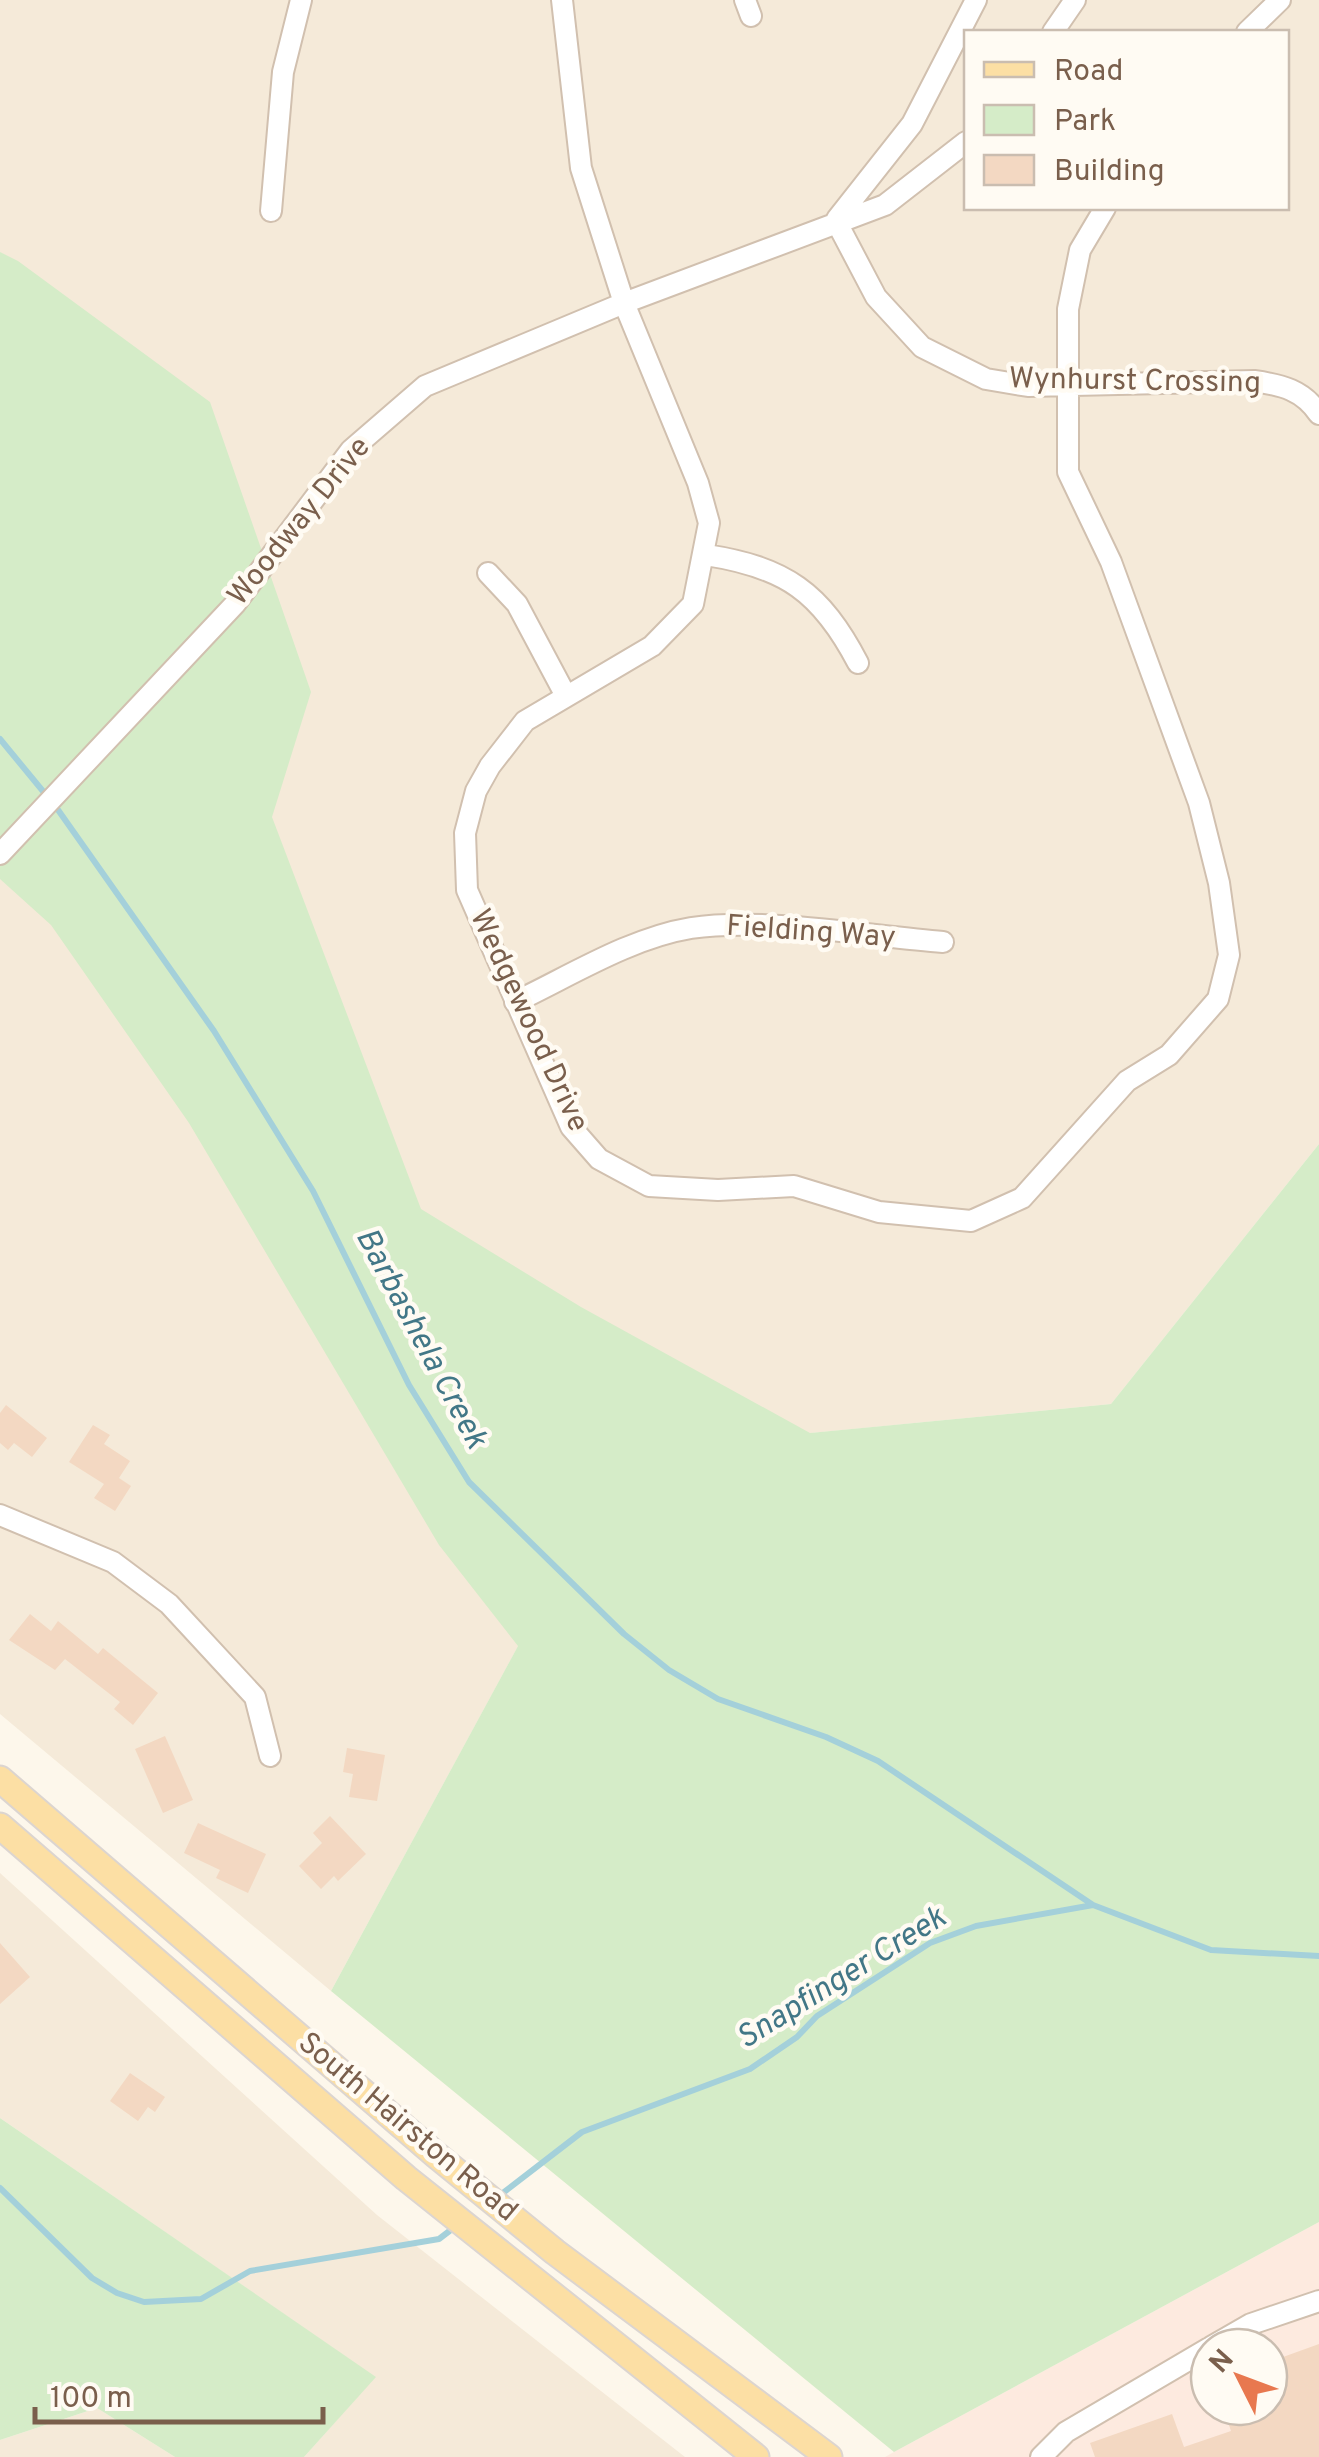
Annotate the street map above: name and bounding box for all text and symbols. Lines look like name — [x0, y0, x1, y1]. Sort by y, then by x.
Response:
legend — [964, 30, 1289, 210]
text: Road — [1054, 54, 1123, 91]
text: Park — [1054, 104, 1116, 141]
text: Building — [1054, 154, 1165, 191]
street label: Wynhurst Crossing — [1009, 361, 1261, 403]
street label: Woodway Drive — [221, 430, 379, 614]
street label: Wedgewood Drive — [460, 904, 596, 1138]
street label: Fielding Way — [725, 909, 897, 957]
water label: Barbashela Creek — [345, 1222, 495, 1457]
water label: Snapfinger Creek — [730, 1898, 955, 2059]
street label: South Hairston Road — [290, 2025, 524, 2231]
north arrow — [1189, 2327, 1289, 2427]
text: N — [1203, 2343, 1243, 2382]
scale bar — [35, 2362, 322, 2424]
text: 100 m — [50, 2381, 132, 2418]

